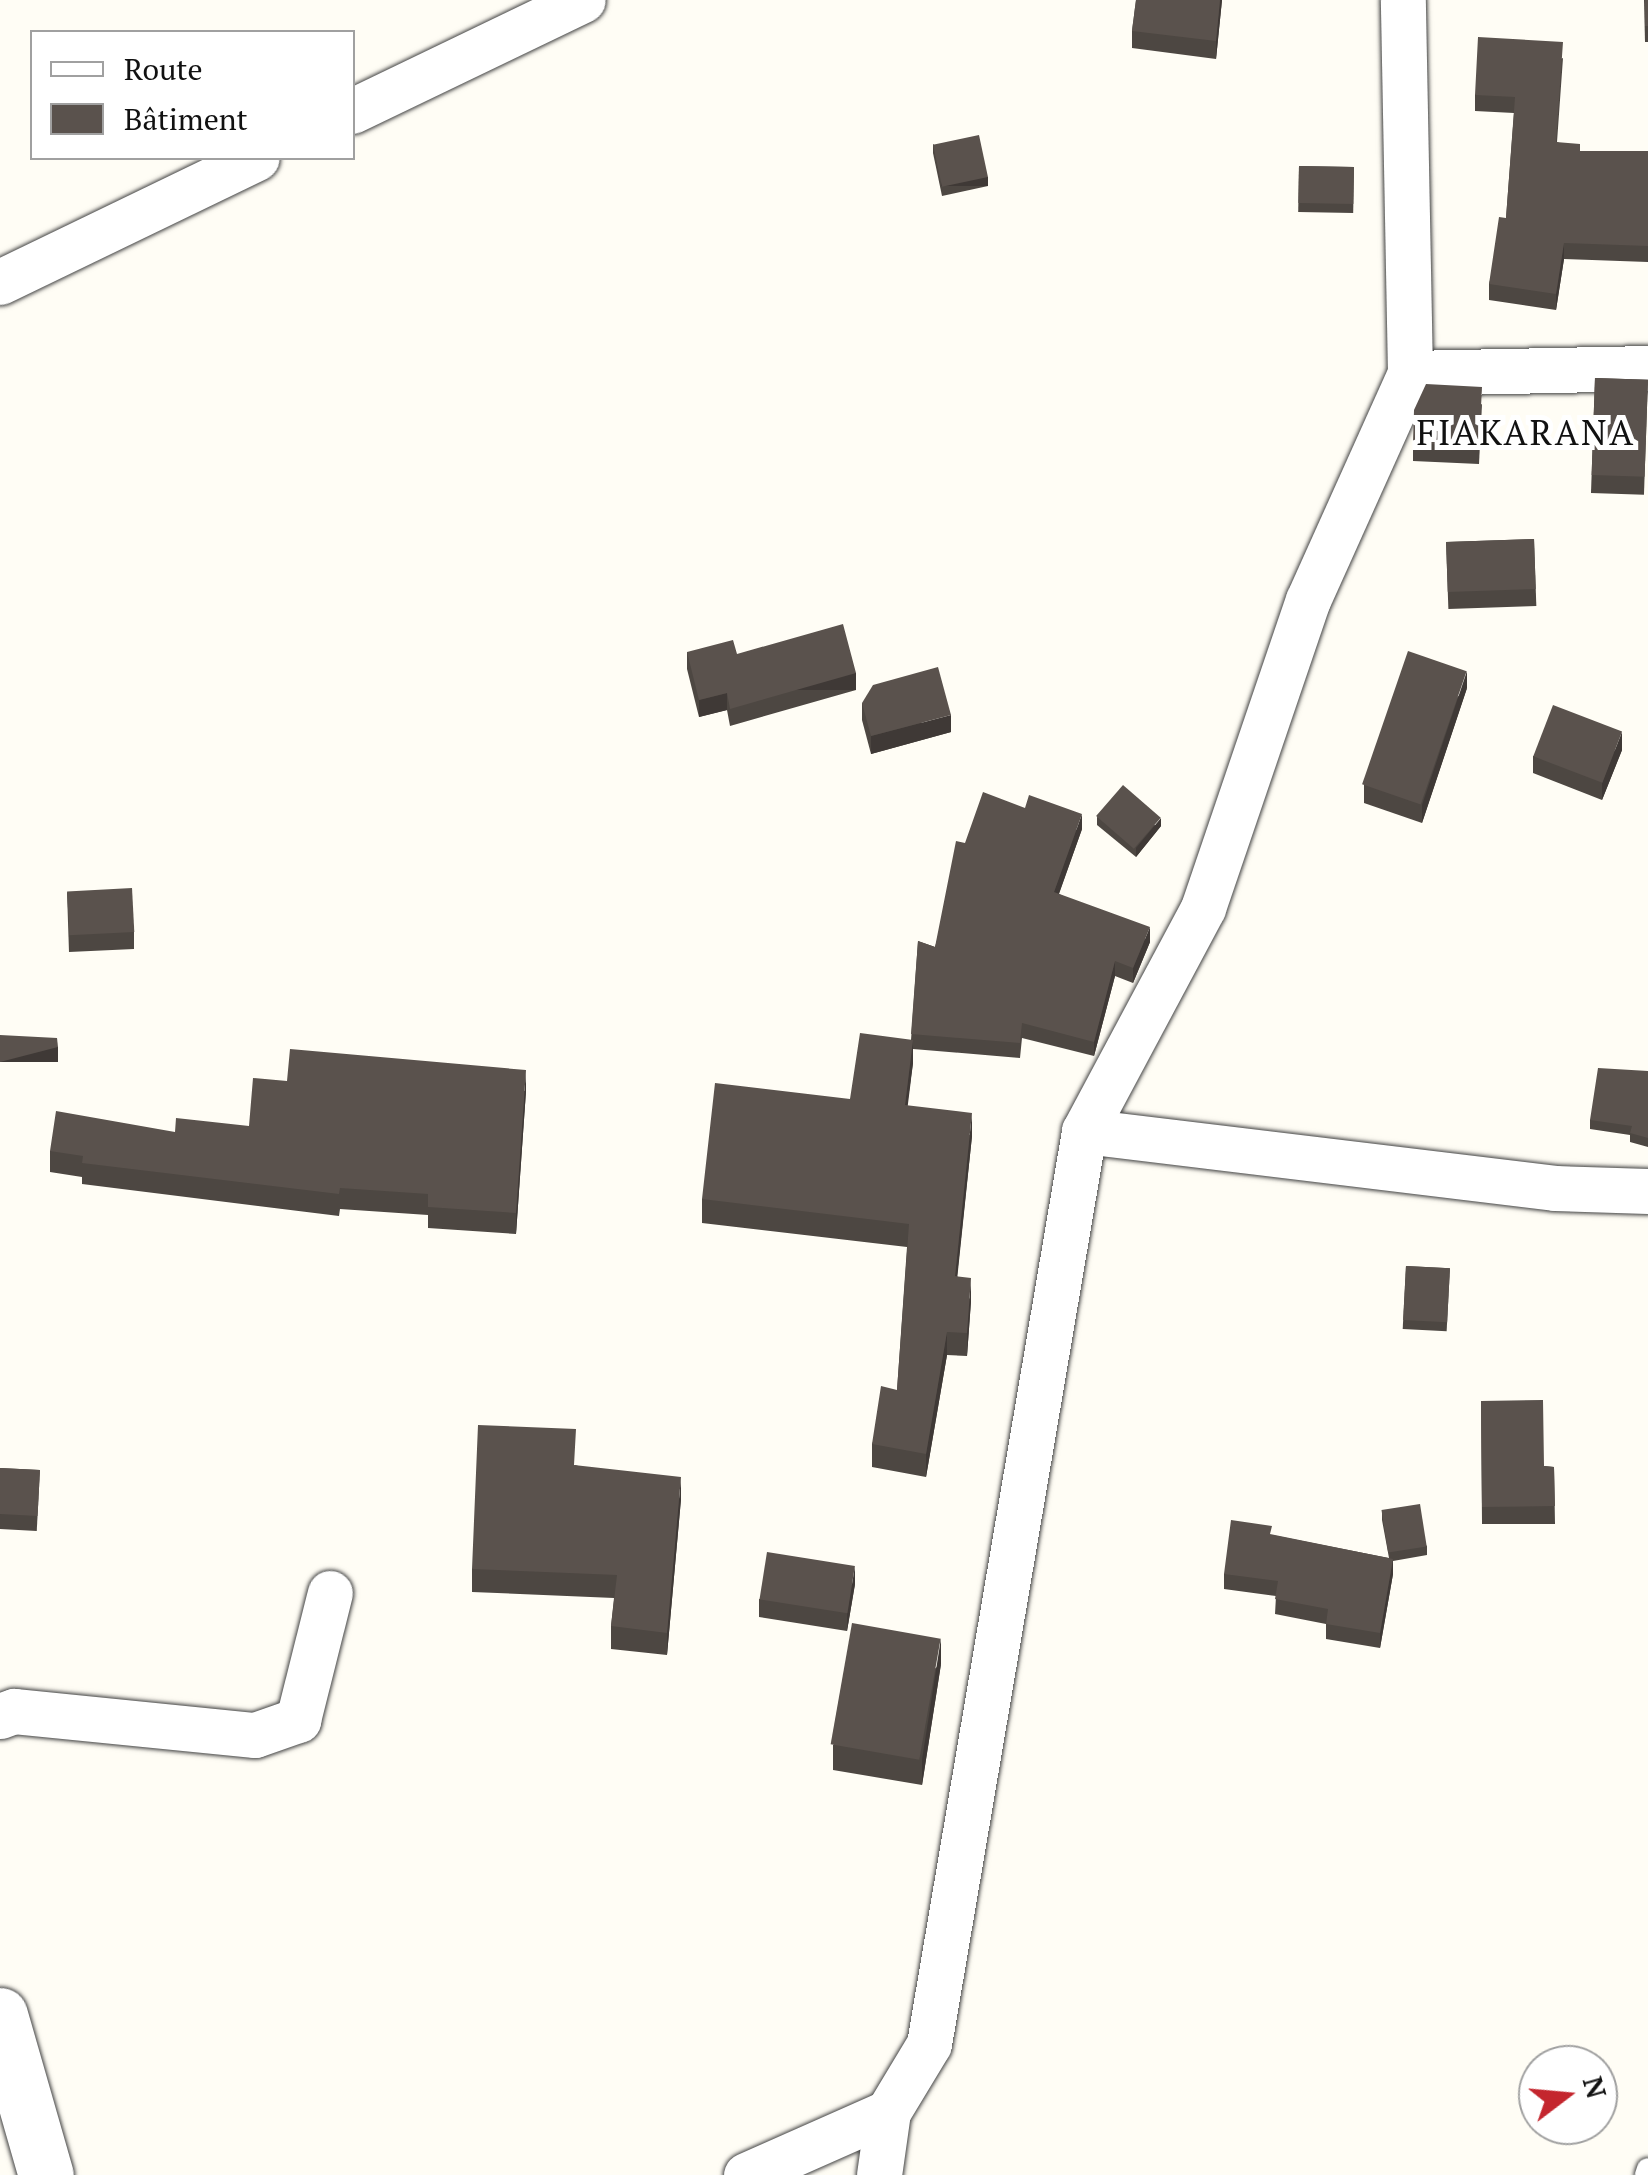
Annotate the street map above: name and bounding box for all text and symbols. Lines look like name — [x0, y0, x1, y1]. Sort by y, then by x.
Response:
legend — [30, 30, 355, 160]
text: Route — [124, 49, 203, 89]
text: Bâtiment — [124, 99, 248, 139]
district label: FIAKARANA — [1416, 411, 1636, 453]
north arrow — [1518, 2045, 1618, 2145]
text: N — [1575, 2072, 1616, 2102]

